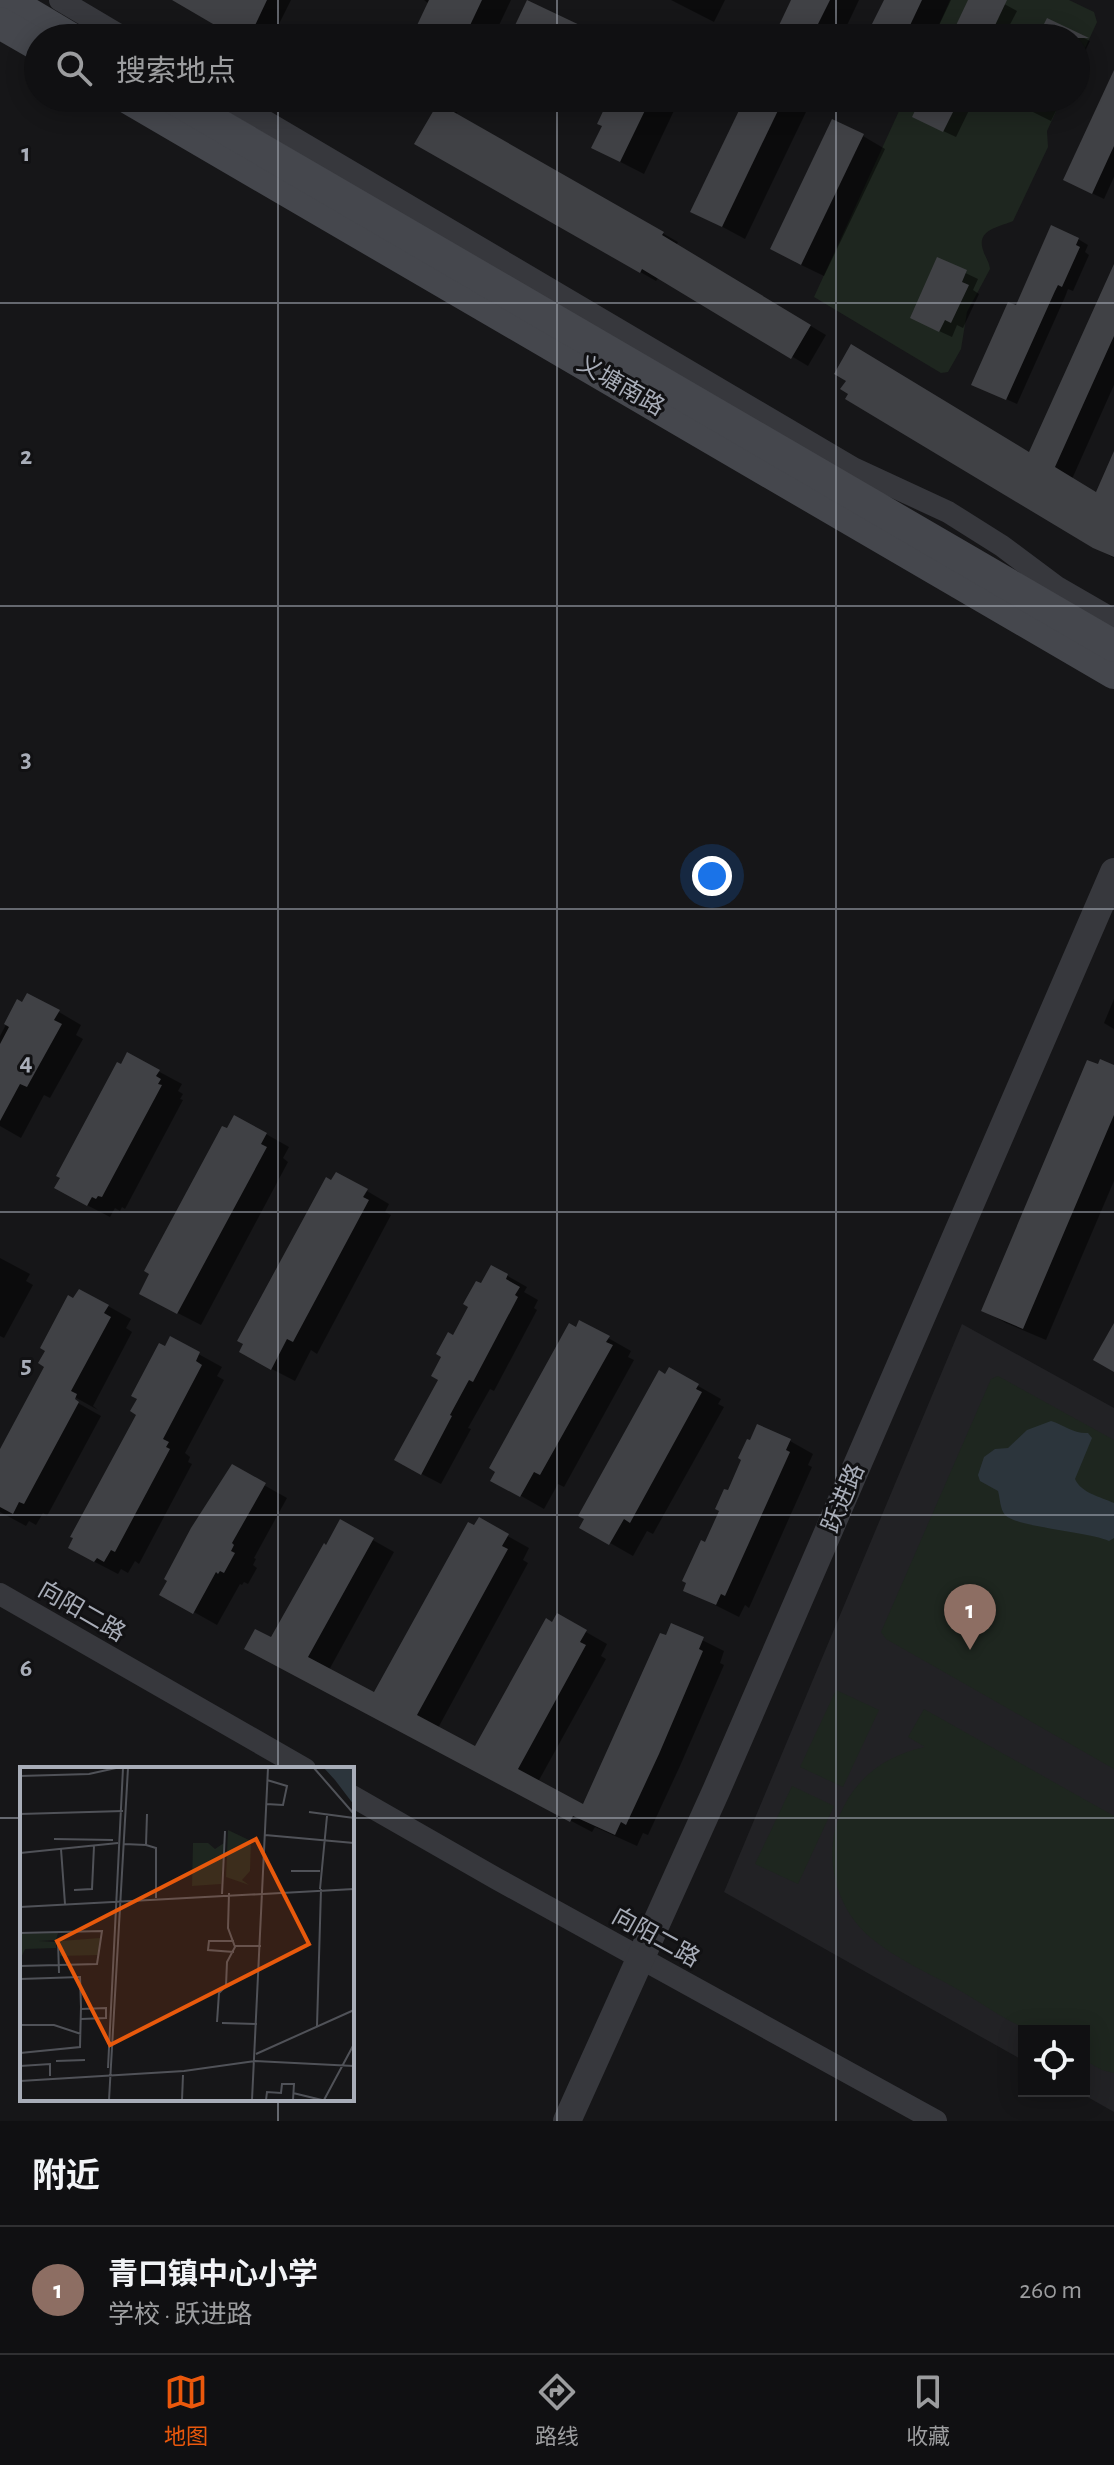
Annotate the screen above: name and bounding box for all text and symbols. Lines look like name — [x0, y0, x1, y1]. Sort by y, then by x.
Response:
search box — [24, 24, 1090, 112]
icon: search — [52, 46, 96, 90]
text: 搜索地点 — [116, 57, 236, 87]
text: 1 — [21, 140, 31, 166]
street label: 义塘南路 — [573, 350, 669, 420]
text: 2 — [20, 443, 32, 469]
text: 3 — [20, 746, 32, 772]
your location — [692, 856, 732, 896]
text: 4 — [19, 1049, 33, 1075]
text: 5 — [20, 1352, 32, 1378]
street label: 跃进路 — [817, 1460, 869, 1536]
street label: 向阳二路 — [34, 1576, 130, 1646]
pin: 1 — [944, 1584, 996, 1650]
text: 6 — [20, 1655, 32, 1681]
inset map — [20, 1767, 354, 2101]
street label: 向阳二路 — [608, 1902, 704, 1972]
map controls — [1018, 2025, 1090, 2097]
button: locate — [1018, 2025, 1090, 2097]
text: 附近 — [32, 2160, 100, 2194]
text: 青口镇中心小学 — [108, 2260, 318, 2290]
text: 1 — [53, 2277, 63, 2303]
text: 260 m — [1019, 2277, 1082, 2303]
text: 学校 · 跃进路 — [108, 2302, 253, 2328]
tab: 地图 — [164, 2370, 208, 2450]
tab: 路线 — [535, 2370, 579, 2450]
tab: 收藏 — [906, 2370, 950, 2450]

